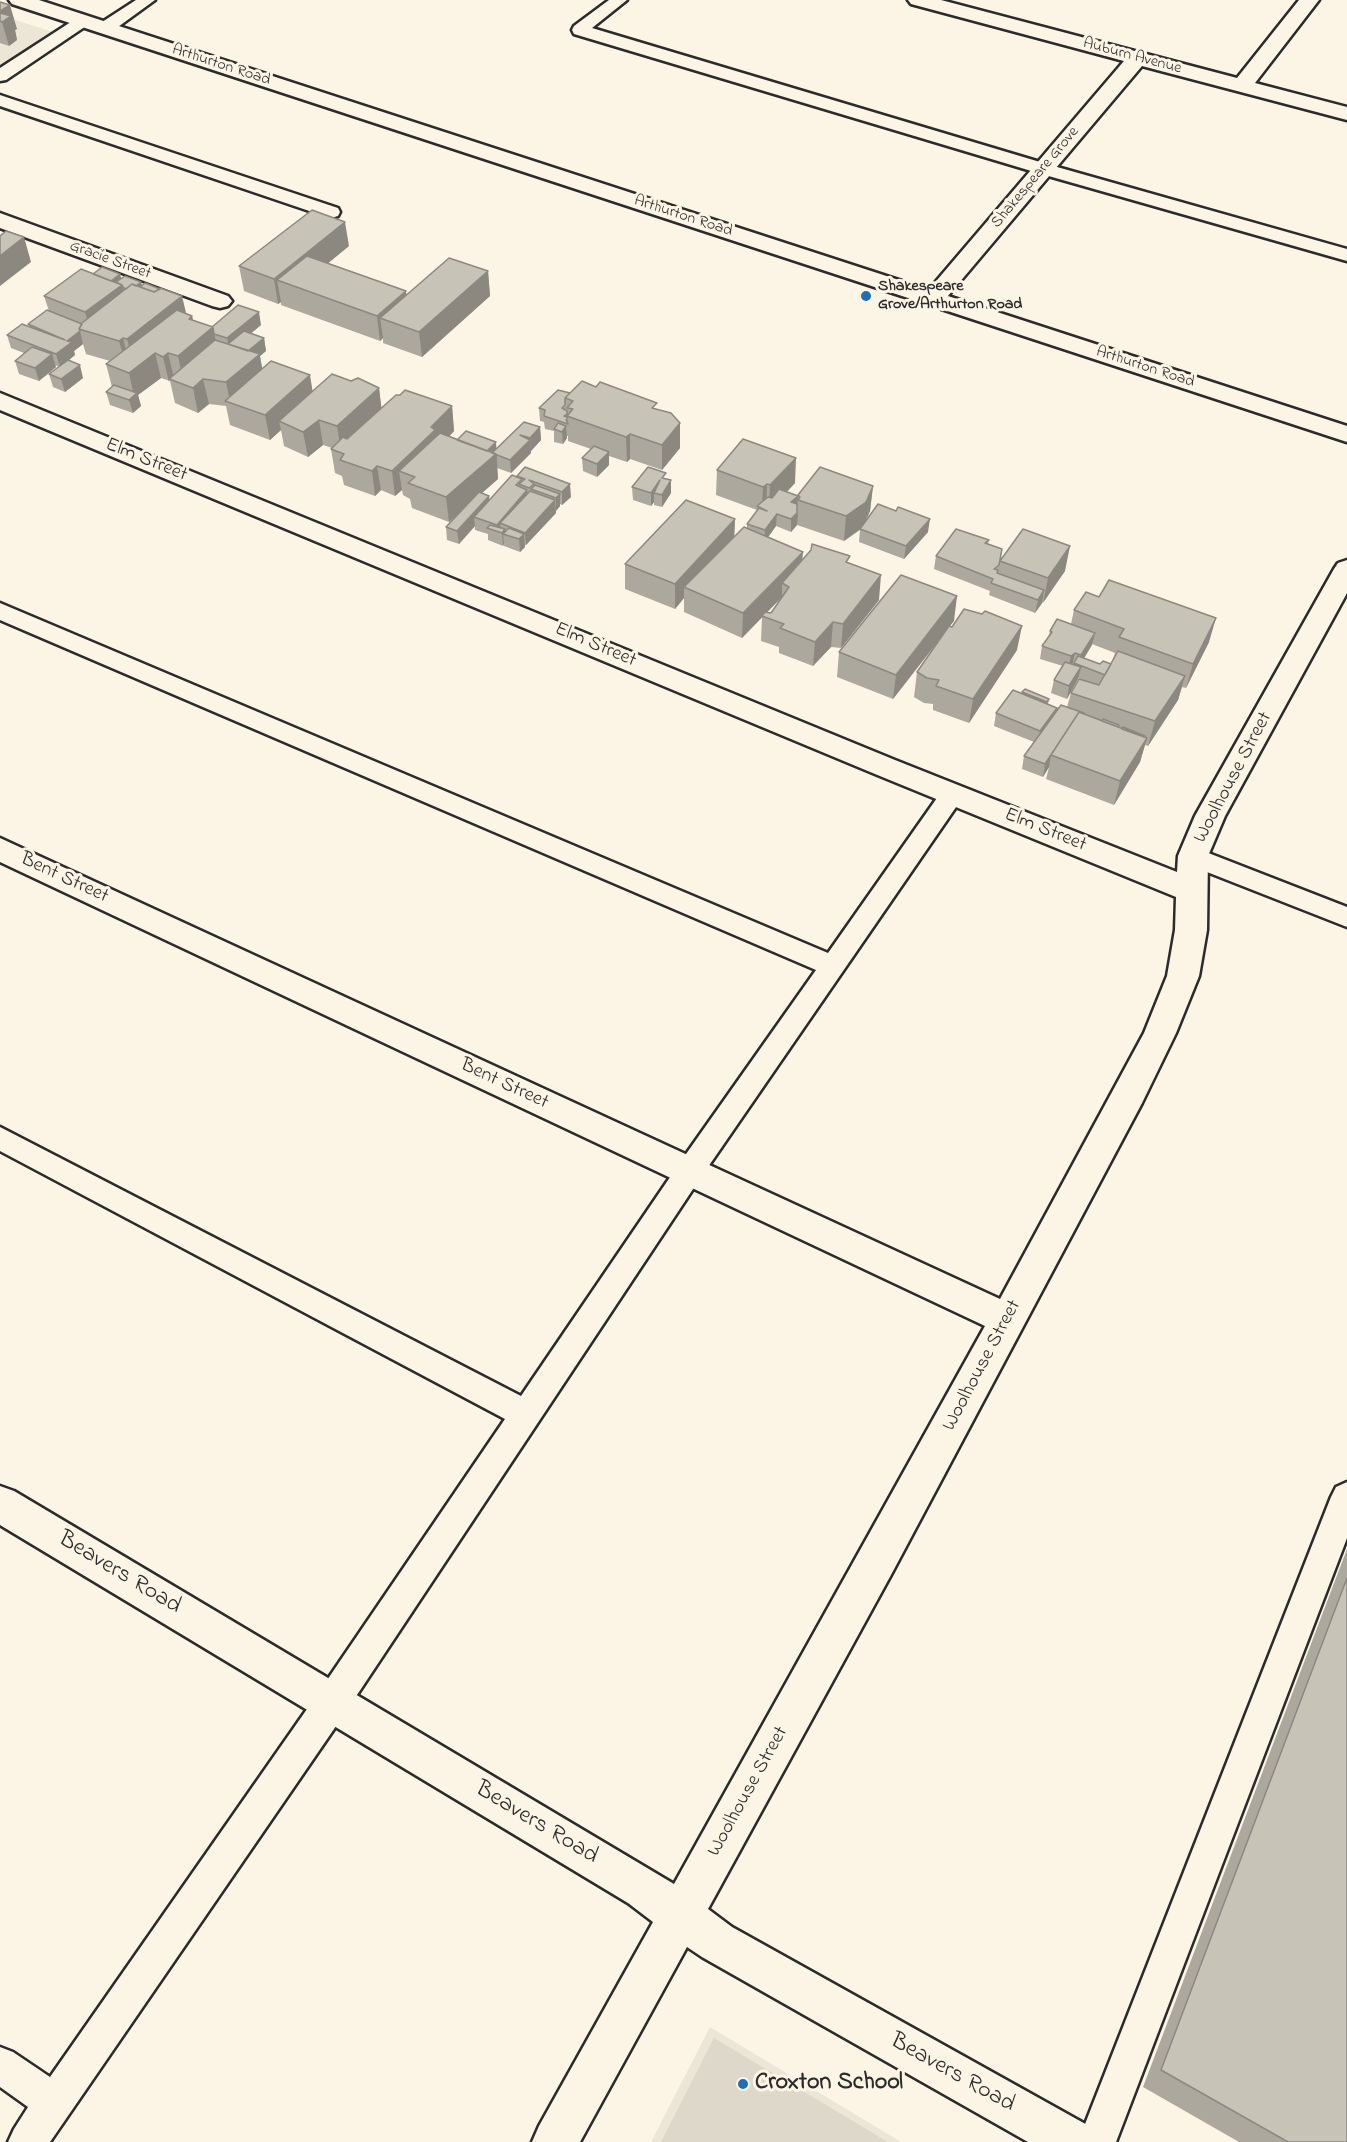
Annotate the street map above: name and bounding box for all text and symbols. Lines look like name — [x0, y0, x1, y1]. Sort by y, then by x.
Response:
street label: Auburn Avenue — [1081, 35, 1183, 79]
street label: Arthurton Road — [169, 41, 273, 91]
street label: Shakespeare Grove — [988, 123, 1084, 233]
street label: Arthurton Road — [631, 192, 735, 242]
street label: Gracie Street — [67, 237, 153, 285]
place label: Shakespeare Grove/Arthurton Road — [878, 277, 1022, 315]
marker: Shakespeare Grove/Arthurton Road — [859, 289, 873, 303]
street label: Arthurton Road — [1093, 343, 1197, 393]
street label: Elm Street — [101, 434, 191, 488]
street label: Elm Street — [551, 618, 639, 674]
street label: Woolhouse Street — [1189, 708, 1279, 848]
street label: Elm Street — [1000, 804, 1090, 858]
street label: Bent Street — [16, 848, 112, 910]
street label: Bent Street — [456, 1054, 552, 1116]
street label: Woolhouse Street — [938, 1296, 1028, 1436]
street label: Beavers Road — [52, 1526, 186, 1622]
street label: Woolhouse Street — [703, 1723, 795, 1861]
street label: Beavers Road — [469, 1776, 603, 1872]
street label: Beavers Road — [884, 2028, 1020, 2120]
place label: Croxton School — [755, 2070, 903, 2098]
marker: Croxton School — [736, 2077, 750, 2091]

